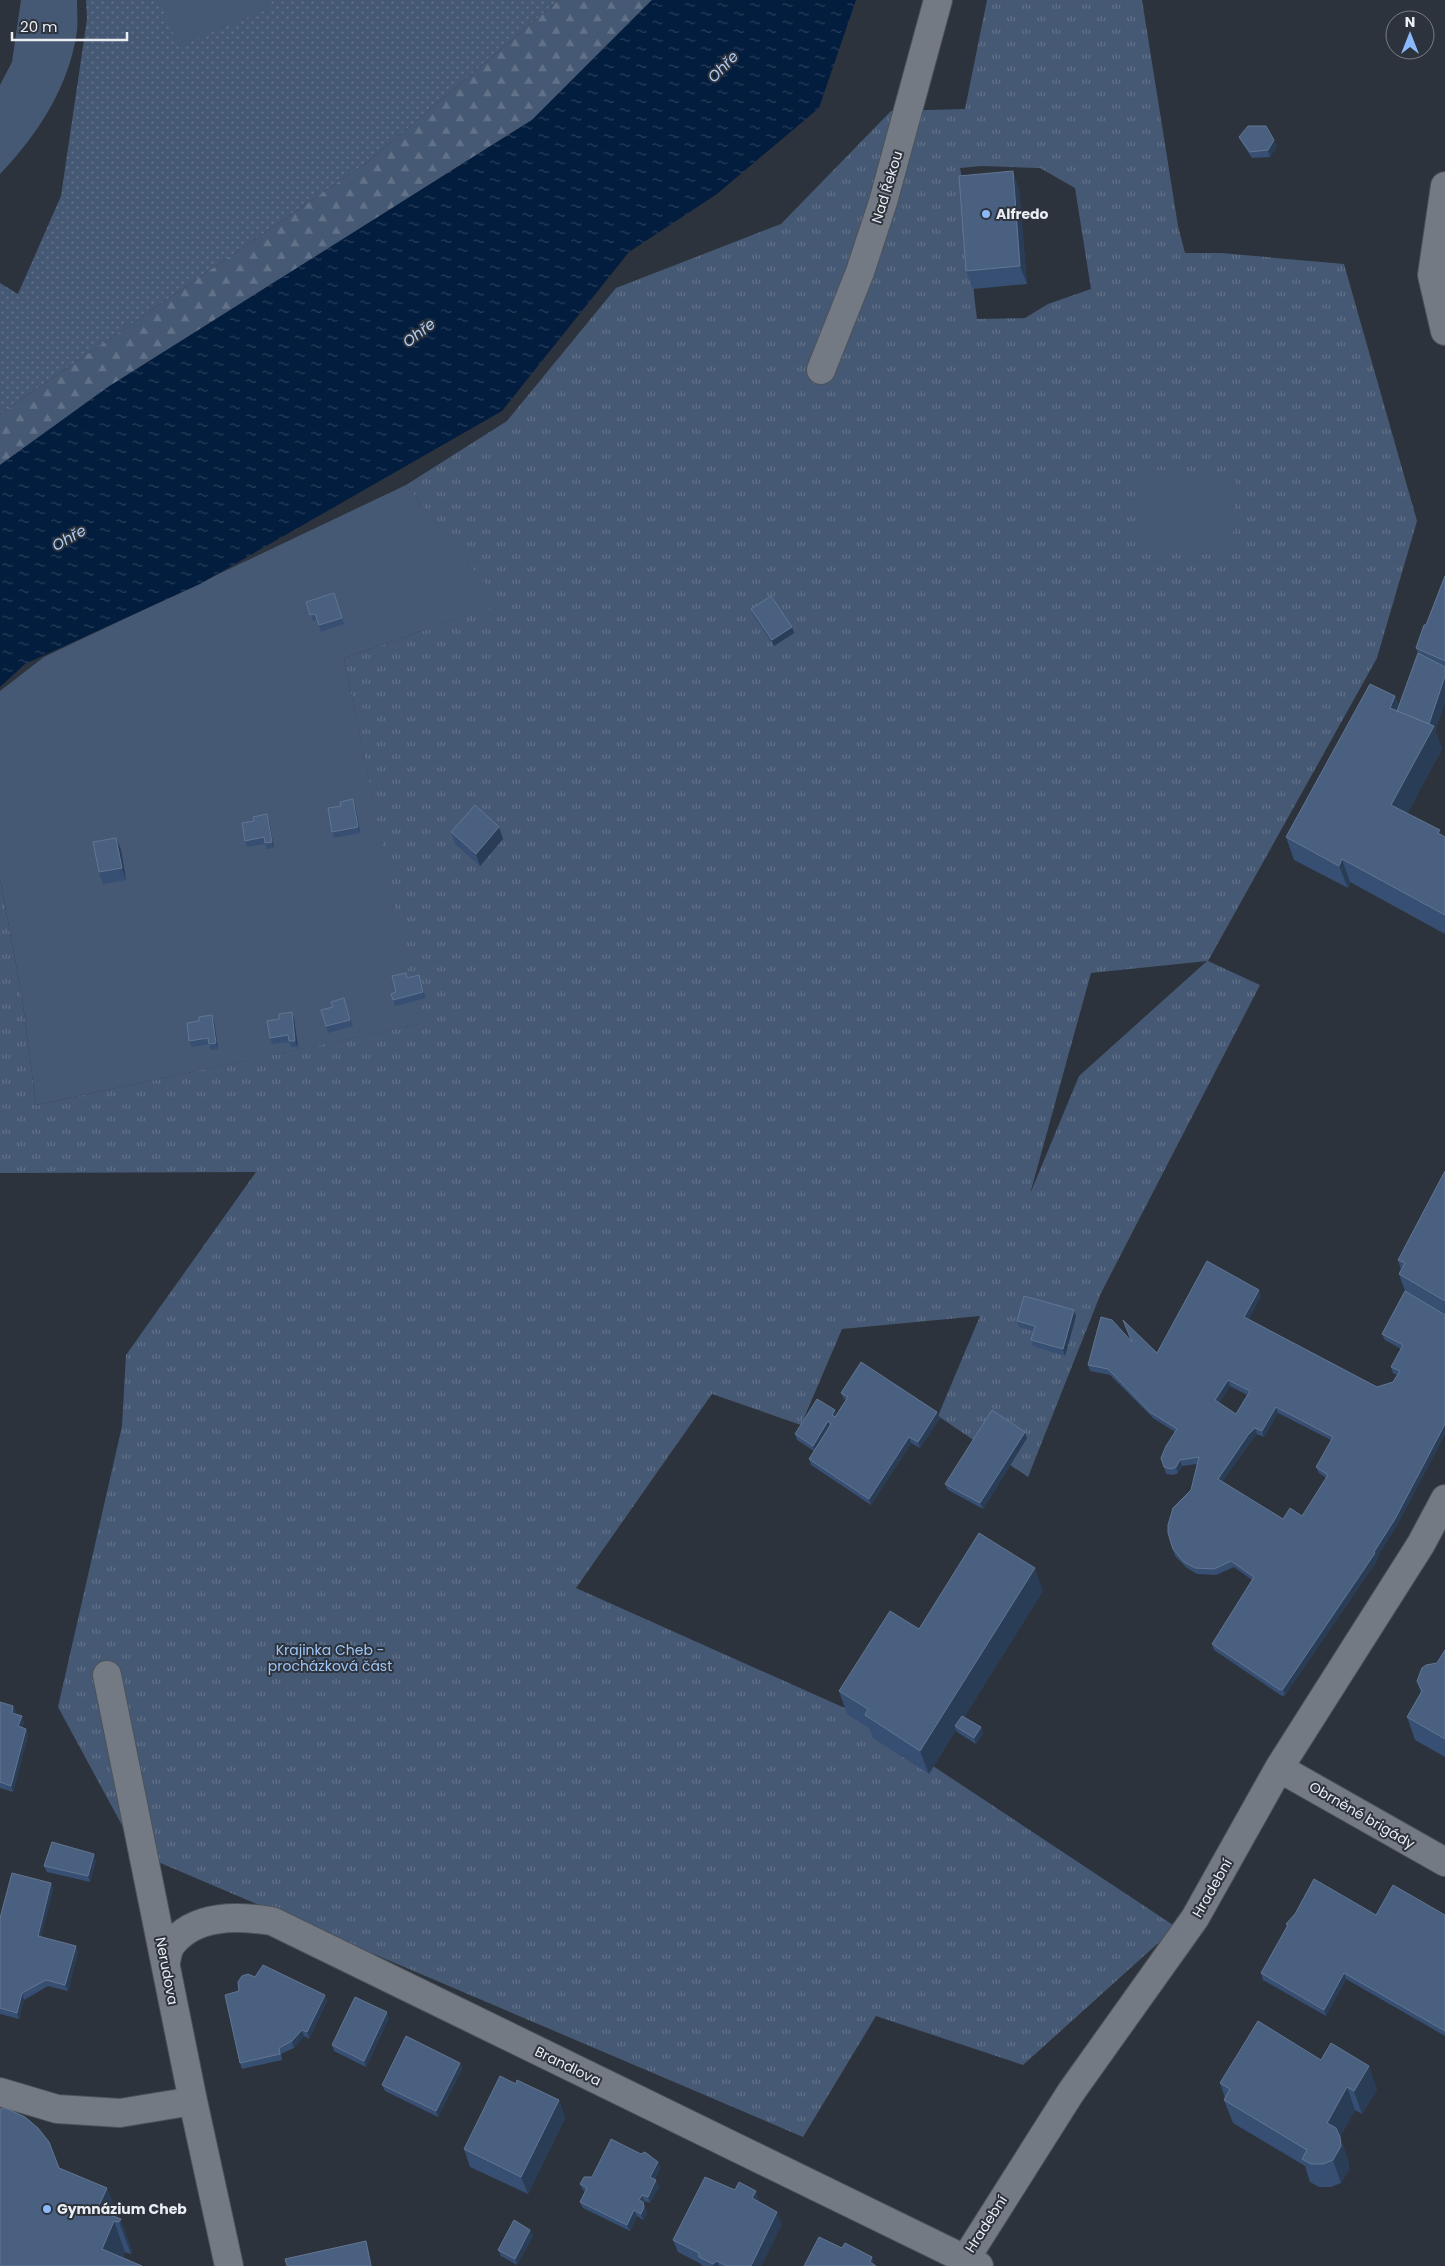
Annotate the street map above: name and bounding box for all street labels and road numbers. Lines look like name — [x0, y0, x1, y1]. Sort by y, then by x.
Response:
street label: Nad Řekou — [866, 148, 908, 226]
street label: Obrněné brigády — [1305, 1777, 1419, 1853]
street label: Hradební — [1187, 1855, 1237, 1921]
street label: Nerudova — [151, 1935, 183, 2007]
street label: Brandlova — [532, 2041, 604, 2091]
street label: Hradební — [960, 2191, 1012, 2256]

